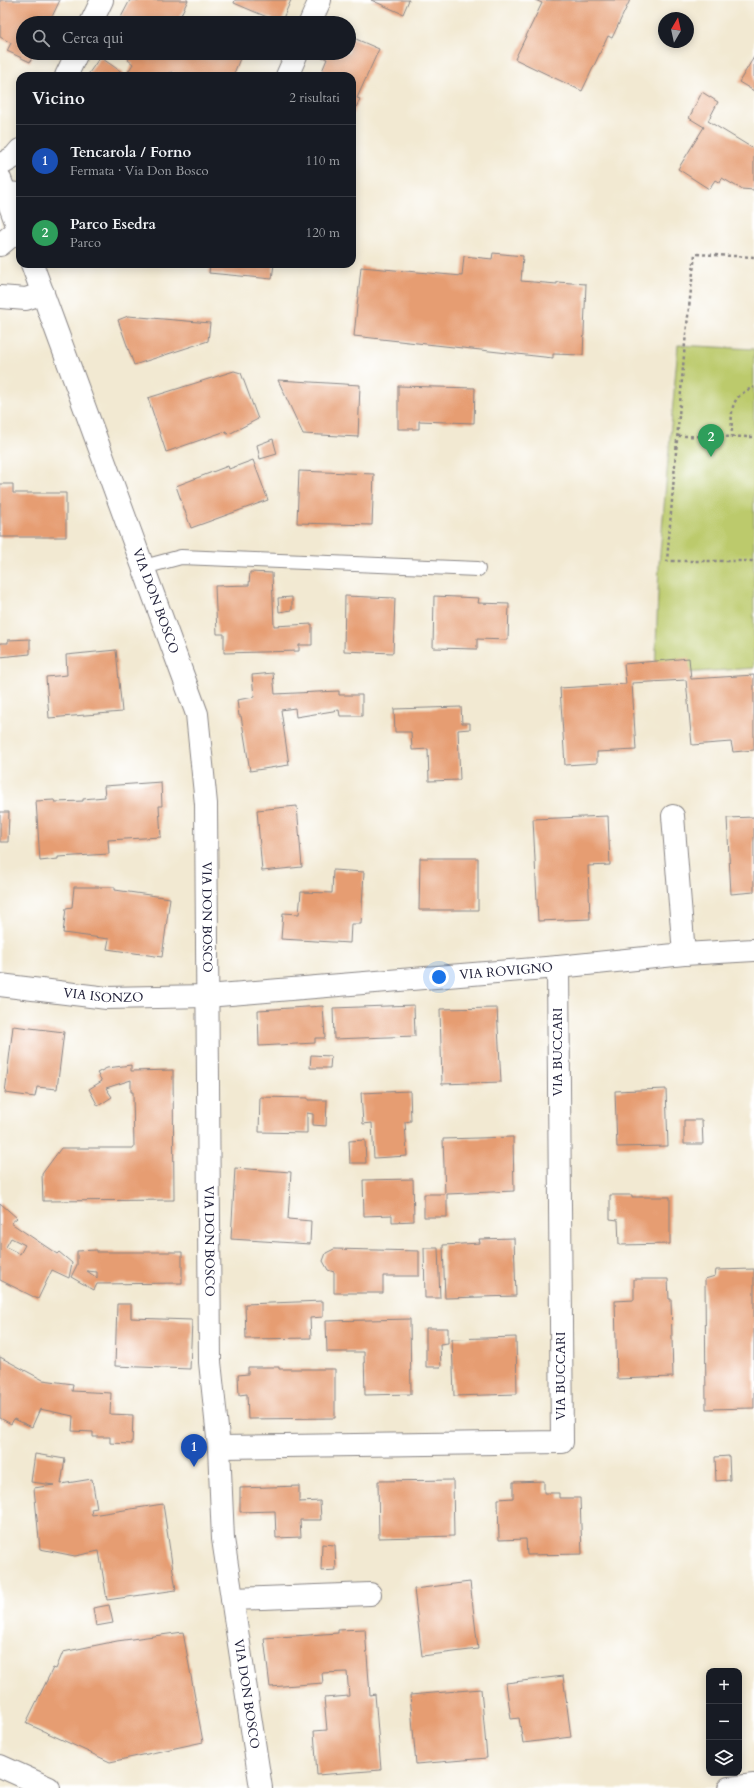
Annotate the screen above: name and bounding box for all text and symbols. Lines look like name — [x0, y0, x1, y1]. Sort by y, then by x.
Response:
north arrow — [658, 12, 694, 48]
search box — [16, 16, 356, 60]
icon: search — [30, 27, 52, 49]
text: Cerca qui — [62, 28, 124, 48]
text: Vicino — [32, 87, 85, 110]
text: 2 risultati — [289, 89, 340, 107]
text: Tencarola / Forno — [70, 142, 191, 162]
text: 1 — [42, 152, 48, 170]
text: 110 m — [306, 152, 340, 170]
text: Fermata · Via Don Bosco — [70, 162, 209, 180]
text: Parco Esedra — [70, 214, 156, 234]
text: 2 — [42, 224, 48, 242]
text: 120 m — [306, 224, 340, 242]
text: Parco — [70, 234, 101, 252]
pin: 2 — [698, 424, 724, 457]
street label: VIA DON BOSCO — [128, 546, 183, 656]
street label: VIA DON BOSCO — [197, 862, 216, 973]
street label: VIA ROVIGNO — [459, 958, 554, 984]
your location — [429, 967, 449, 987]
street label: VIA ISONZO — [62, 984, 144, 1008]
street label: VIA BUCCARI — [549, 1008, 567, 1096]
street label: VIA DON BOSCO — [200, 1186, 219, 1297]
street label: VIA BUCCARI — [552, 1332, 570, 1420]
pin: 1 — [181, 1434, 207, 1467]
street label: VIA DON BOSCO — [229, 1638, 264, 1750]
map controls — [706, 1668, 742, 1776]
button: + — [706, 1668, 742, 1704]
button: − — [706, 1704, 742, 1740]
button: layers — [706, 1740, 742, 1776]

